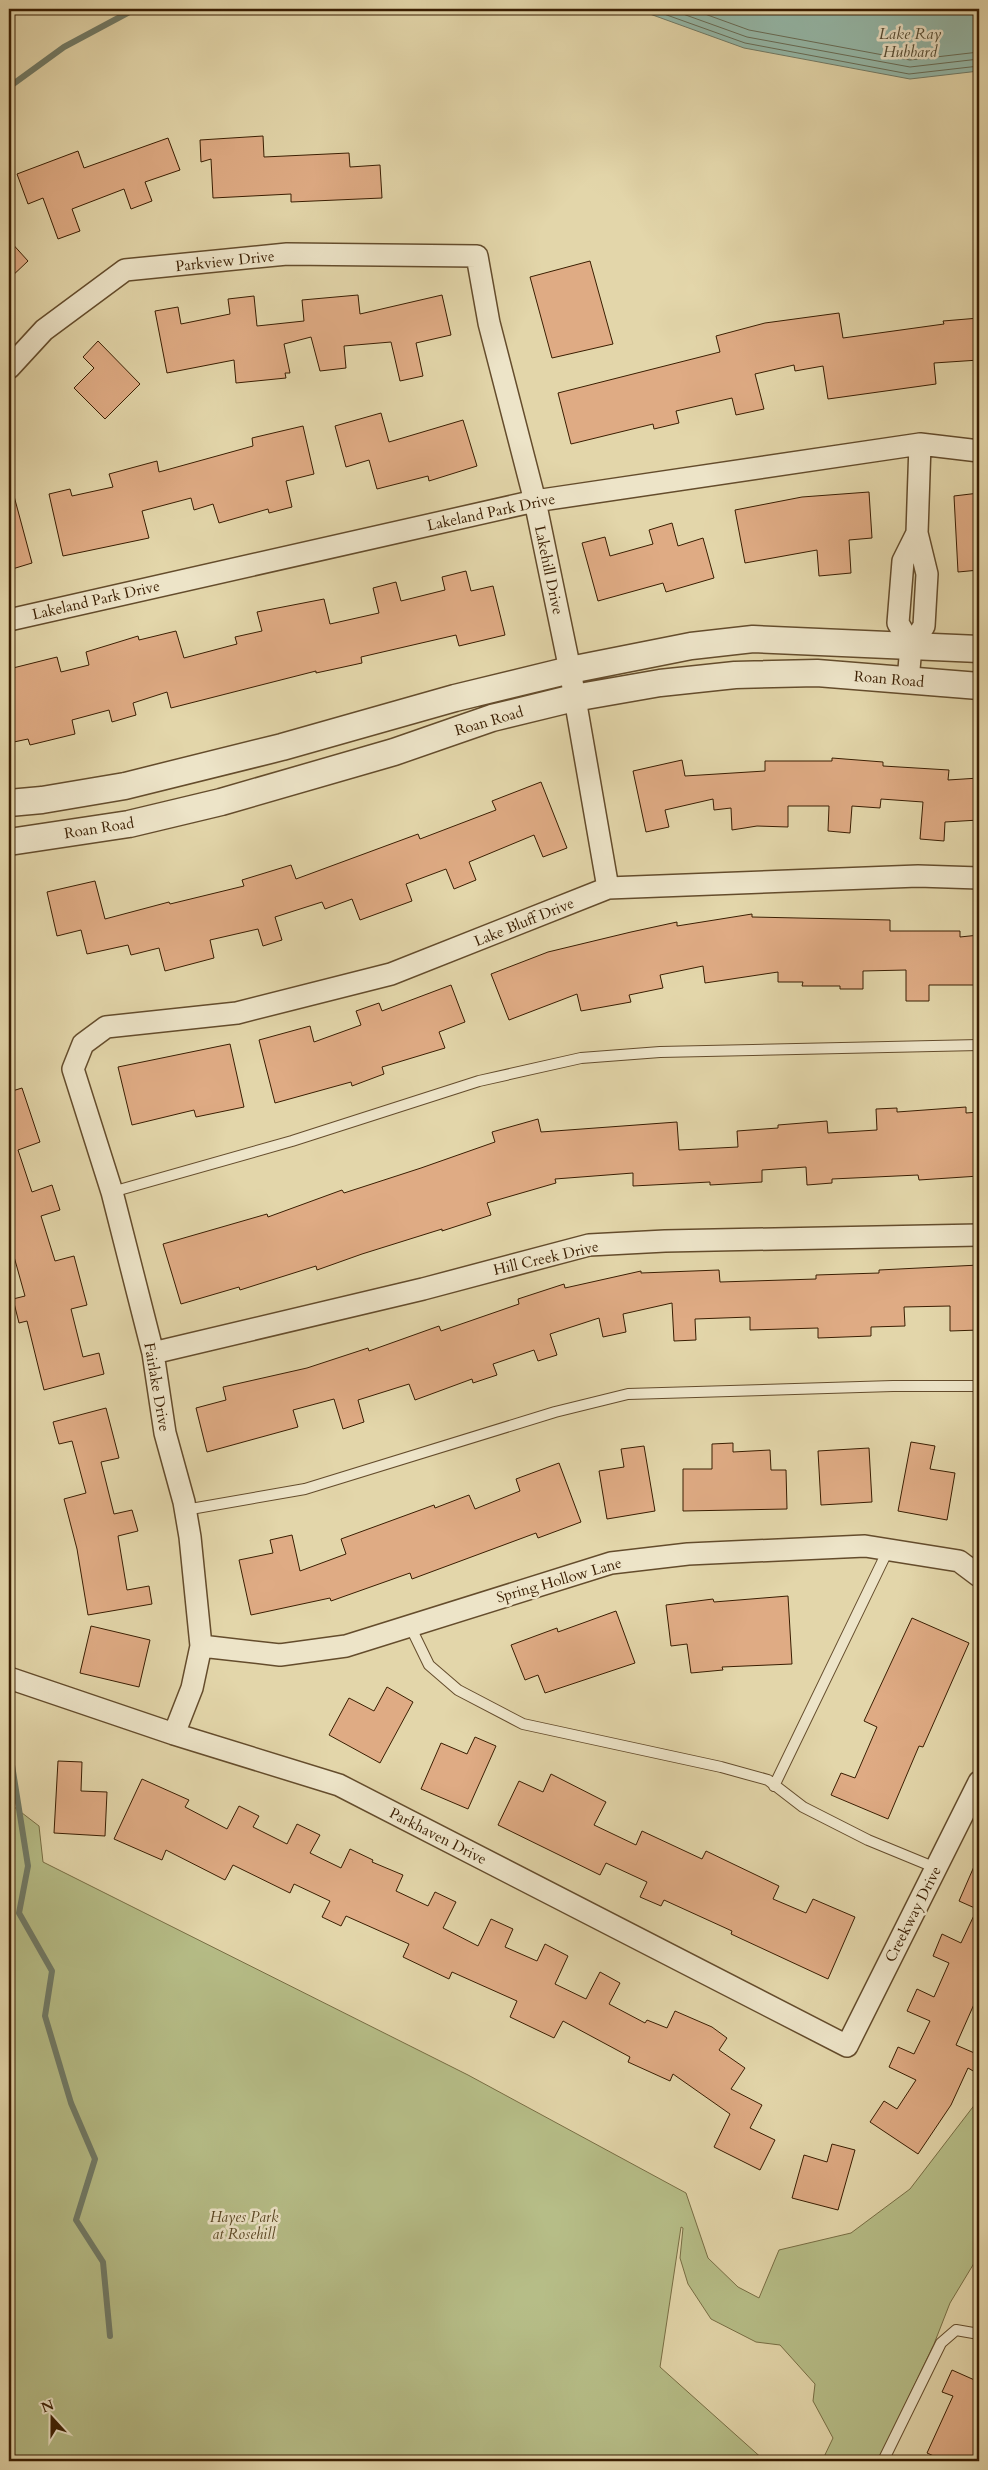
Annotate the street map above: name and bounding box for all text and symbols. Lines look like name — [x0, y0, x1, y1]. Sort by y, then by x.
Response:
water label: Lake Ray Hubbard — [879, 23, 941, 63]
street label: Parkview Drive — [174, 246, 276, 276]
street label: Lakeland Park Drive — [425, 489, 557, 535]
street label: Lakehill Drive — [530, 524, 568, 617]
street label: Lakeland Park Drive — [30, 576, 162, 624]
street label: Roan Road — [853, 666, 925, 692]
street label: Roan Road — [452, 702, 526, 740]
street label: Roan Road — [63, 813, 135, 843]
street label: Lake Bluff Drive — [471, 893, 577, 951]
street label: Hill Creek Drive — [491, 1236, 601, 1280]
street label: Fairlake Drive — [139, 1341, 175, 1433]
street label: Spring Hollow Lane — [494, 1552, 624, 1607]
street label: Parkhaven Drive — [386, 1803, 490, 1869]
street label: Creekway Drive — [880, 1862, 946, 1965]
park label: Hayes Park at Rosehill — [210, 2207, 279, 2244]
north arrow — [28, 2392, 78, 2442]
text: N — [38, 2395, 57, 2417]

